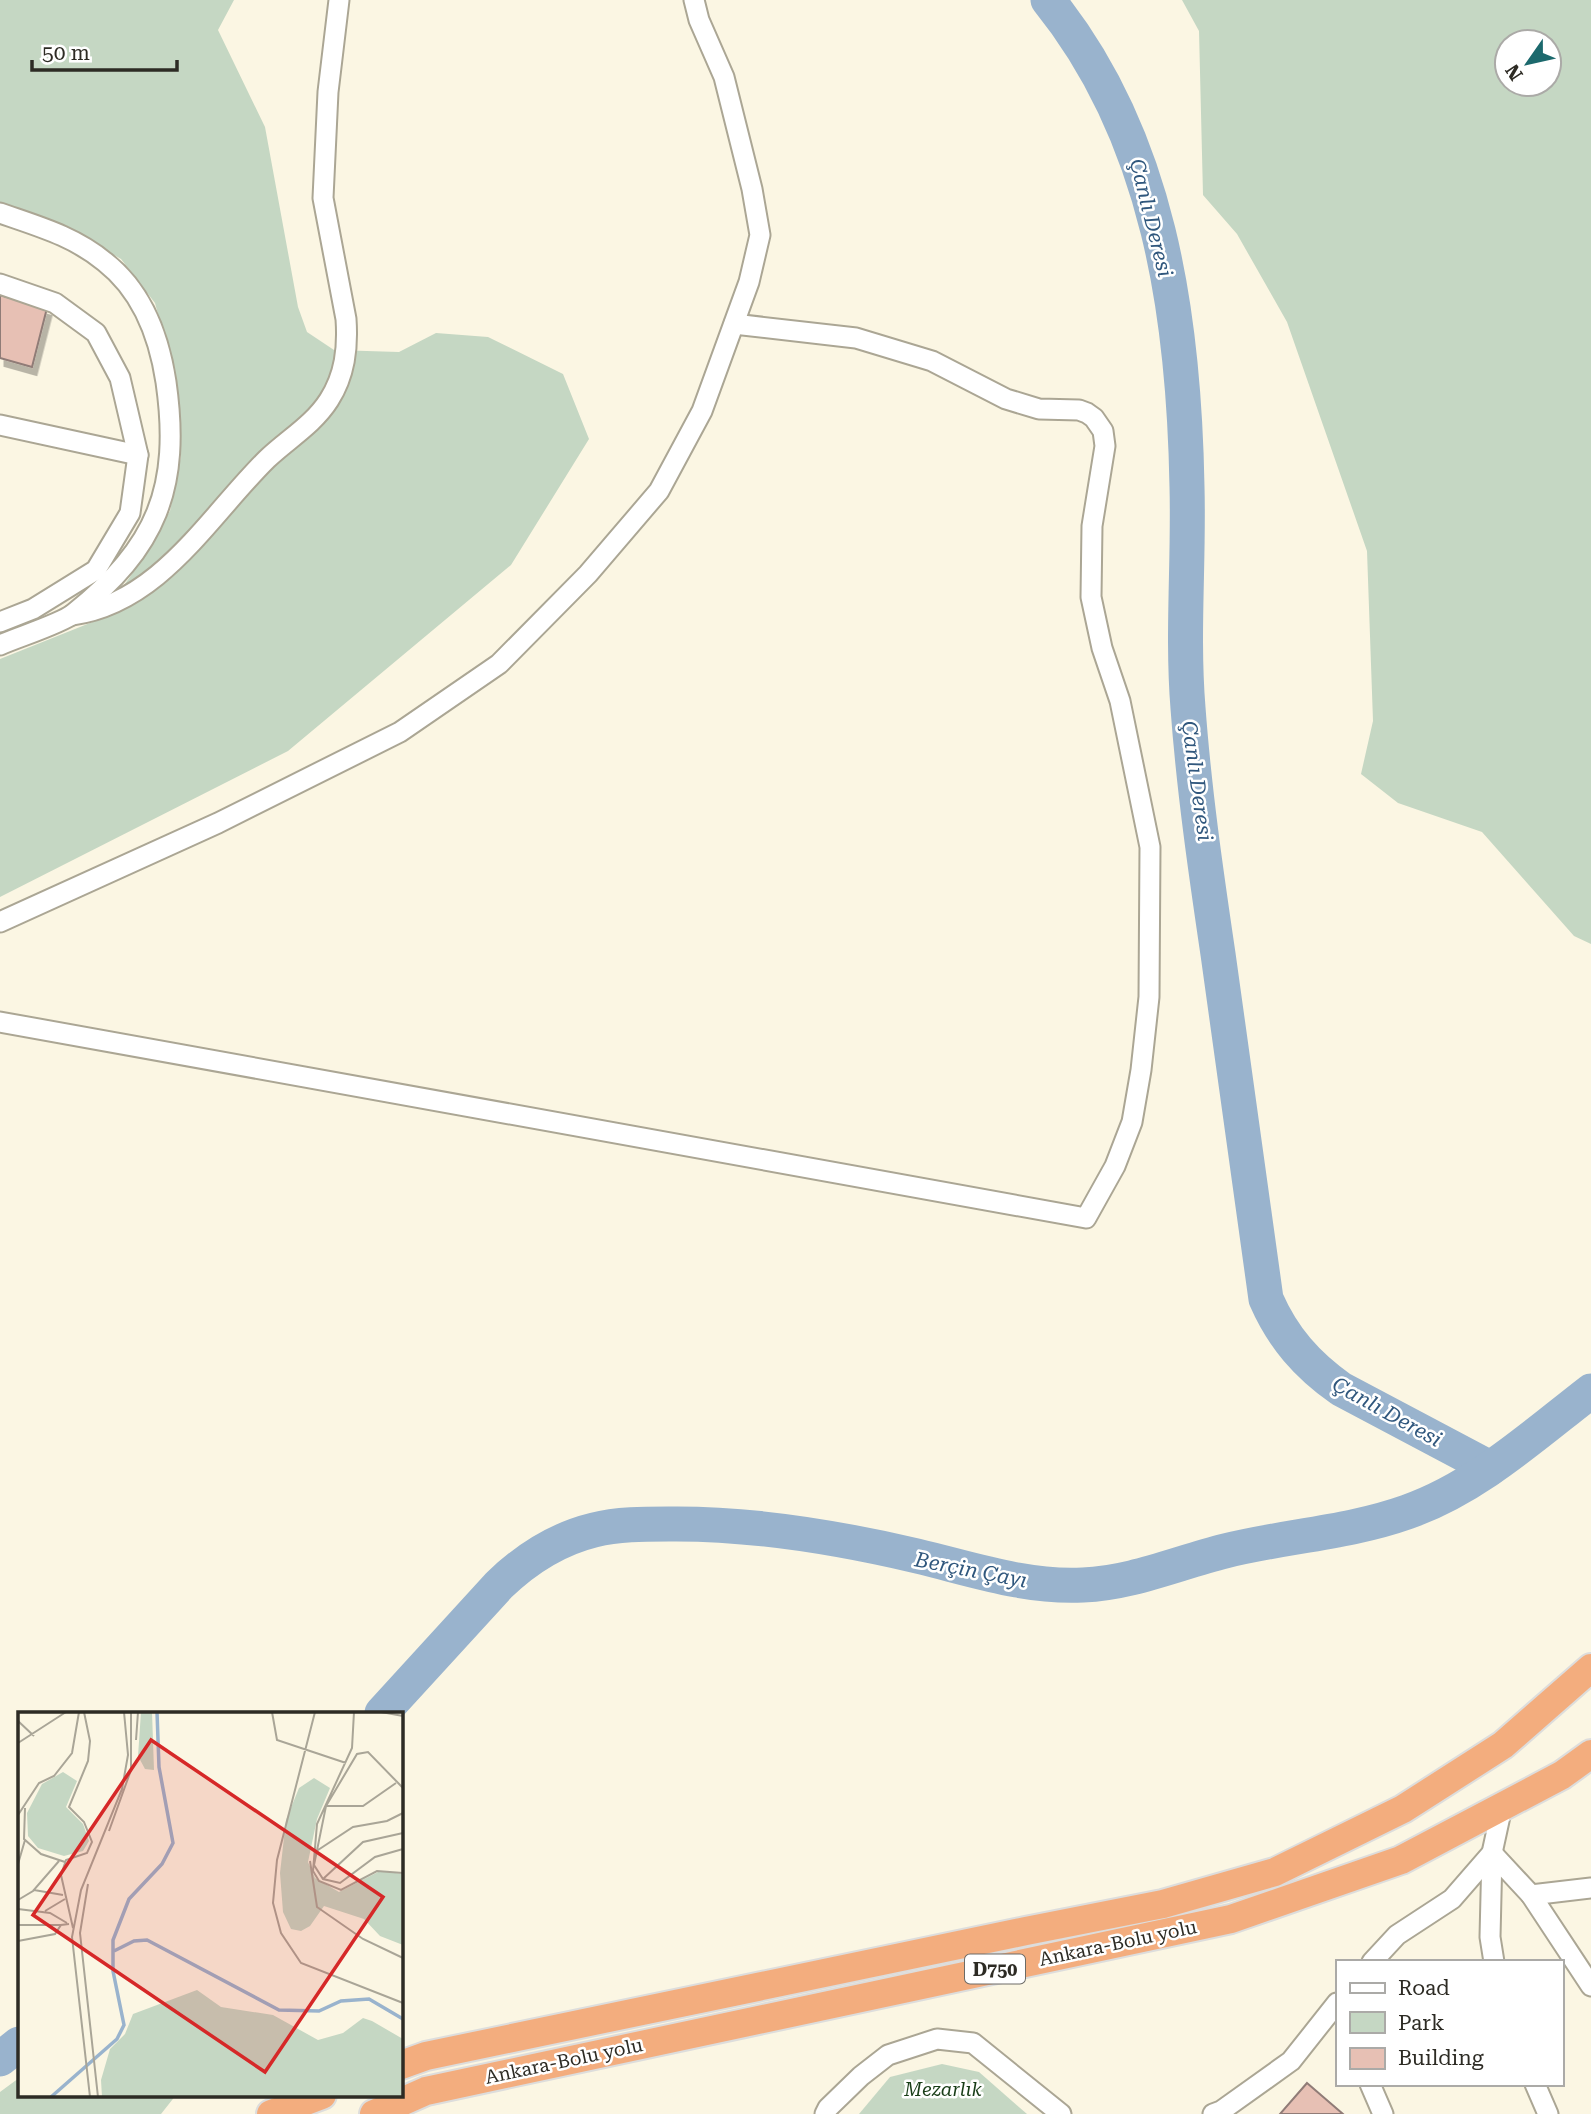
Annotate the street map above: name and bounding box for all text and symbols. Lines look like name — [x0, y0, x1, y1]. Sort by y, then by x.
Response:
scale bar — [32, 28, 177, 72]
north arrow — [1493, 28, 1563, 98]
text: 50 m — [42, 41, 90, 65]
text: N — [1500, 59, 1528, 85]
water label: Çanlı Deresi — [1125, 156, 1177, 280]
water label: Çanlı Deresi — [1177, 719, 1217, 843]
water label: Çanlı Deresi — [1328, 1372, 1446, 1452]
water label: Berçin Çayı — [912, 1547, 1029, 1593]
inset map — [18, 1712, 402, 2096]
street label: Ankara-Bolu yolu — [1037, 1915, 1199, 1971]
road number: D750 — [965, 1954, 1025, 1983]
legend — [1336, 1960, 1563, 2086]
text: Road — [1398, 1976, 1450, 2000]
text: Park — [1398, 2011, 1444, 2035]
street label: Ankara-Bolu yolu — [483, 2033, 645, 2089]
text: Building — [1398, 2046, 1484, 2070]
park label: Mezarlık — [903, 2078, 982, 2101]

